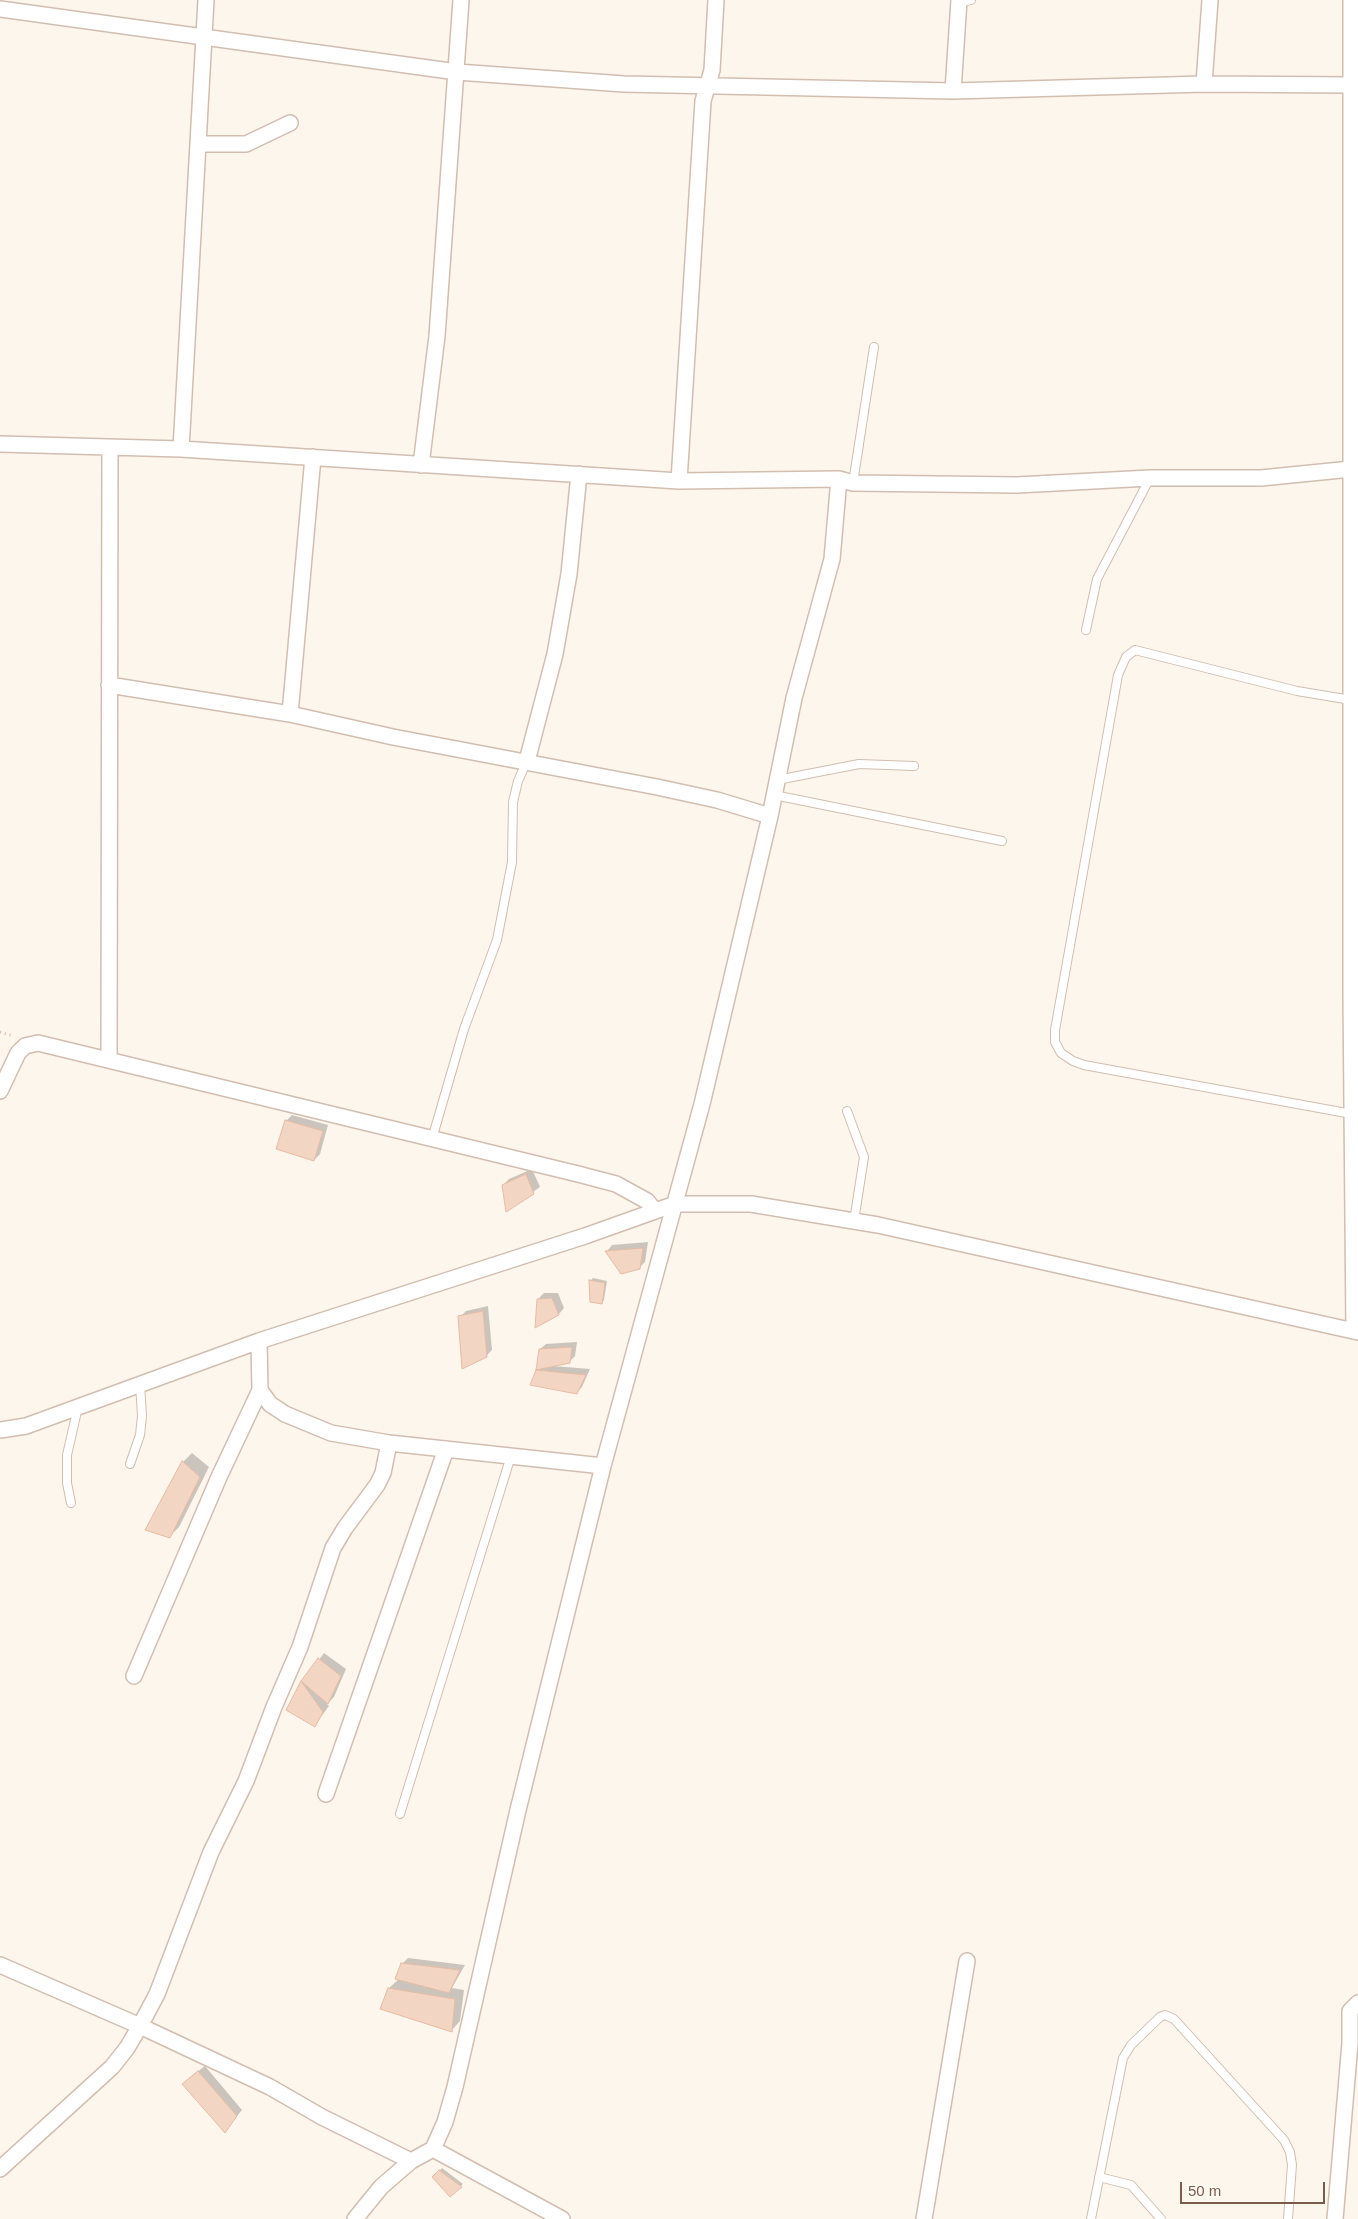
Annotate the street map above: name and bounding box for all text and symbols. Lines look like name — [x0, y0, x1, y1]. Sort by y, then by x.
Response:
scale bar — [1183, 2172, 1328, 2204]
text: 50 m — [1188, 2182, 1221, 2199]

